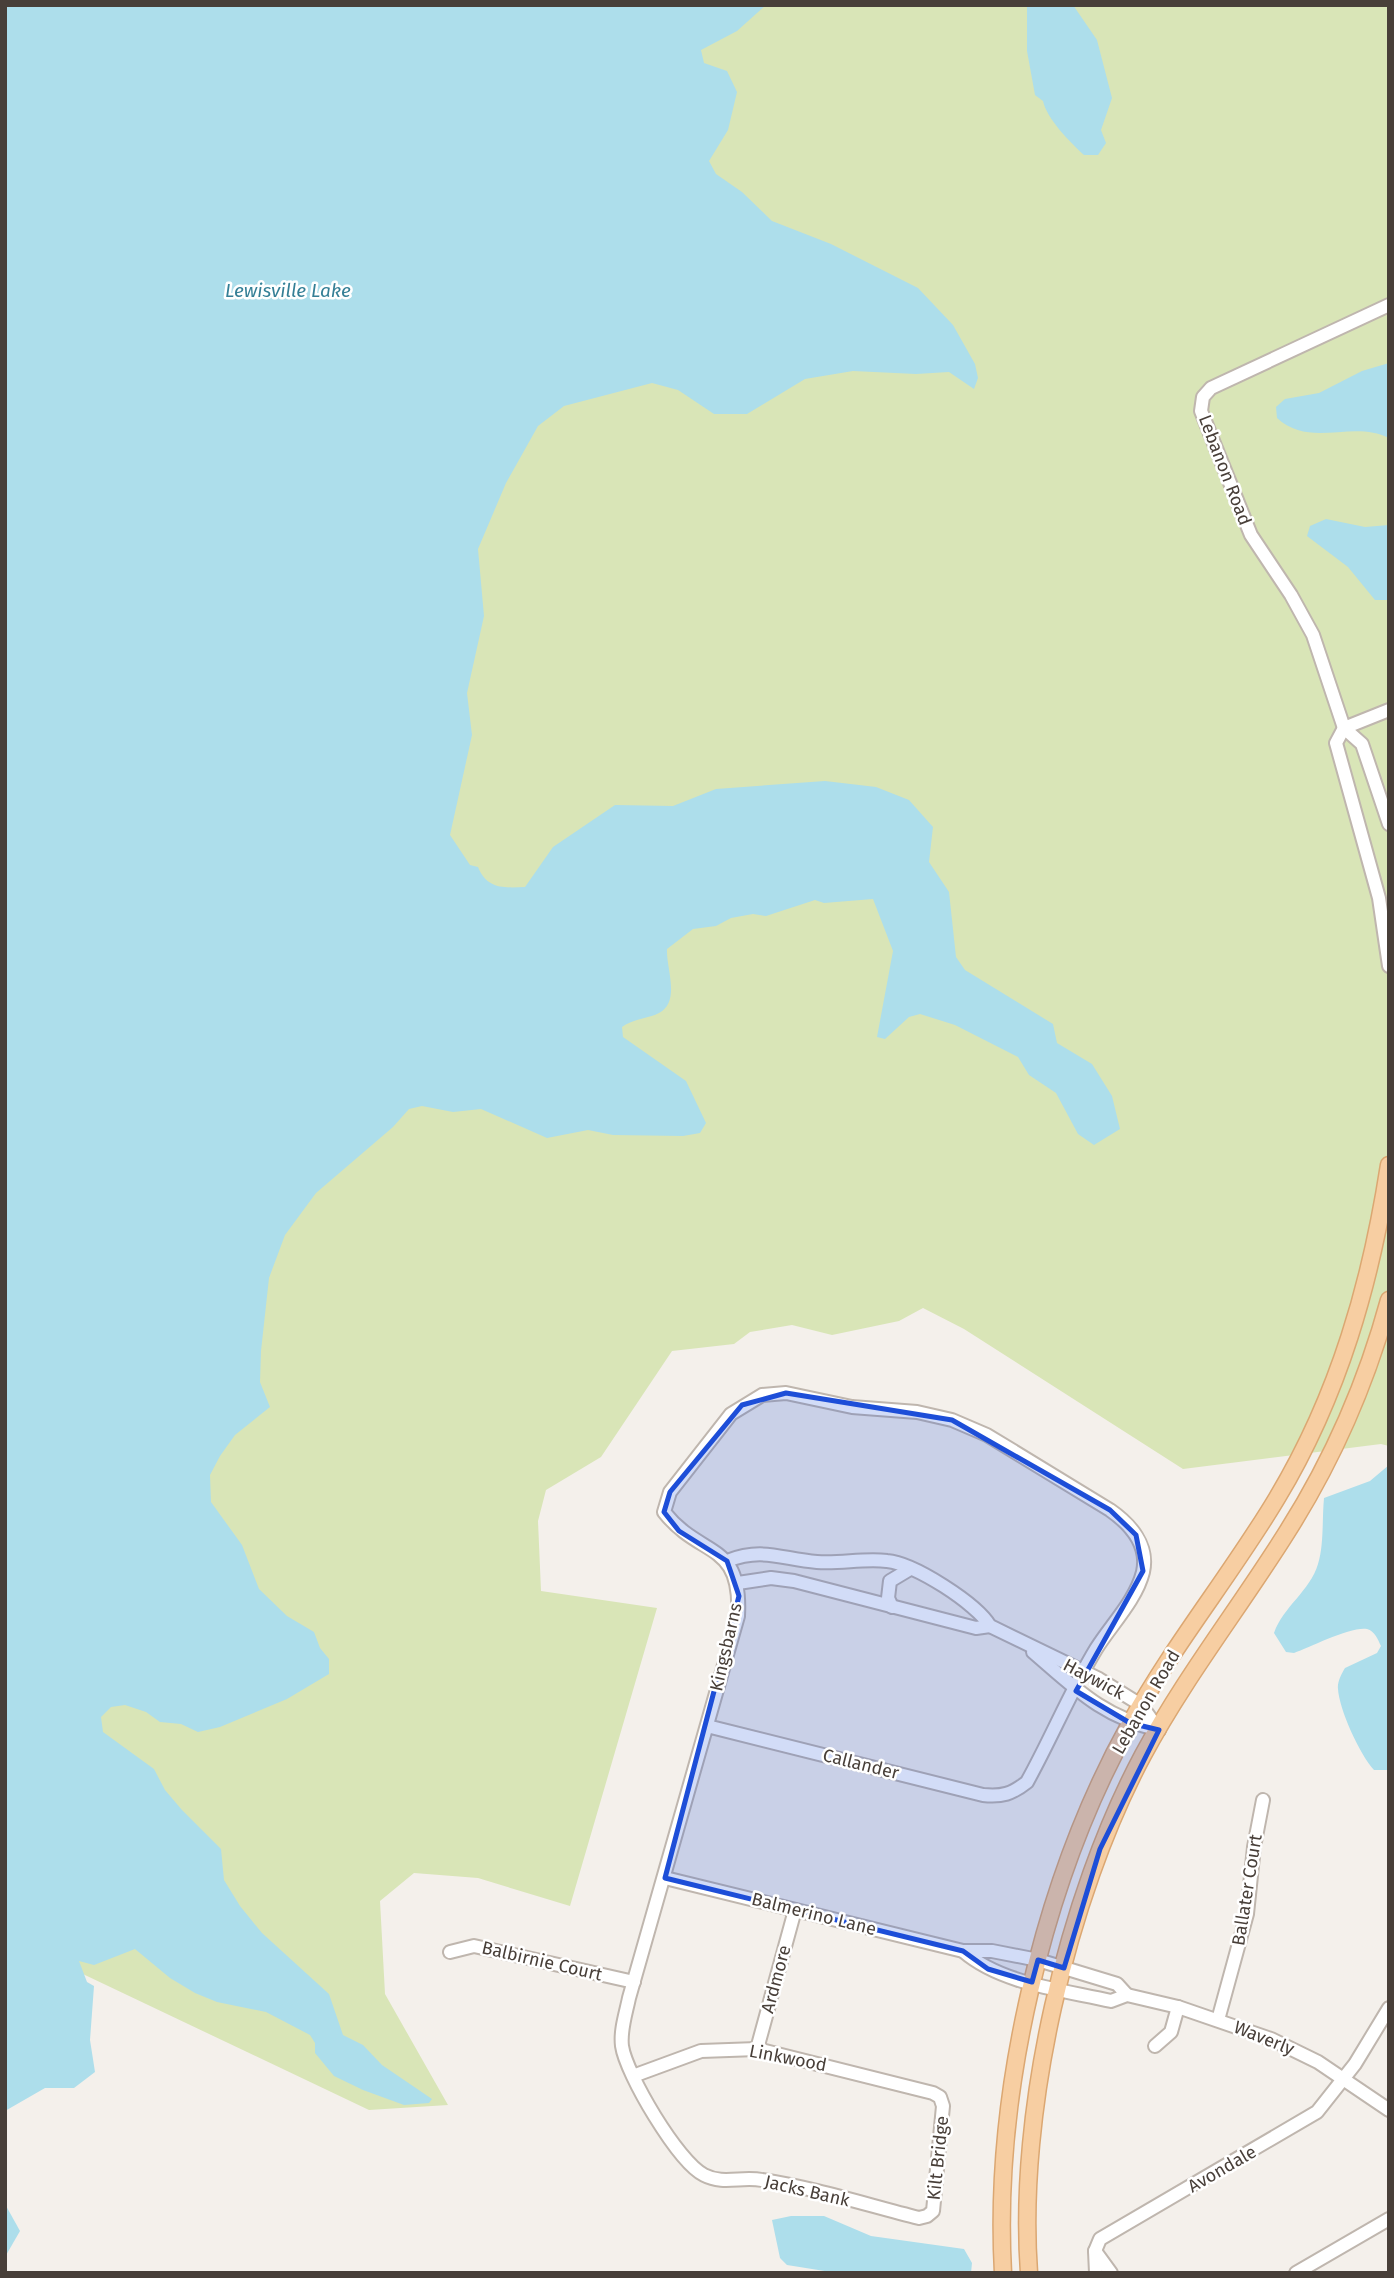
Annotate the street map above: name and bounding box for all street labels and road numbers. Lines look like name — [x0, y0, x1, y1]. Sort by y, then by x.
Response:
street label: Lebanon Road — [1194, 412, 1256, 528]
street label: Kingsbarns — [705, 1601, 747, 1693]
street label: Lebanon Road — [1107, 1646, 1185, 1758]
street label: Haywick — [1060, 1654, 1129, 1705]
street label: Callander — [821, 1744, 901, 1784]
street label: Ballater Court — [1227, 1832, 1267, 1947]
street label: Balmerino Lane — [749, 1888, 879, 1940]
street label: Balbirnie Court — [480, 1936, 605, 1986]
street label: Ardmore — [756, 1943, 796, 2015]
street label: Waverly — [1231, 2016, 1298, 2060]
street label: Linkwood — [747, 2040, 829, 2076]
street label: Kilt Bridge — [923, 2115, 953, 2201]
street label: Avondale — [1184, 2141, 1260, 2197]
street label: Jacks Bank — [762, 2171, 852, 2212]

